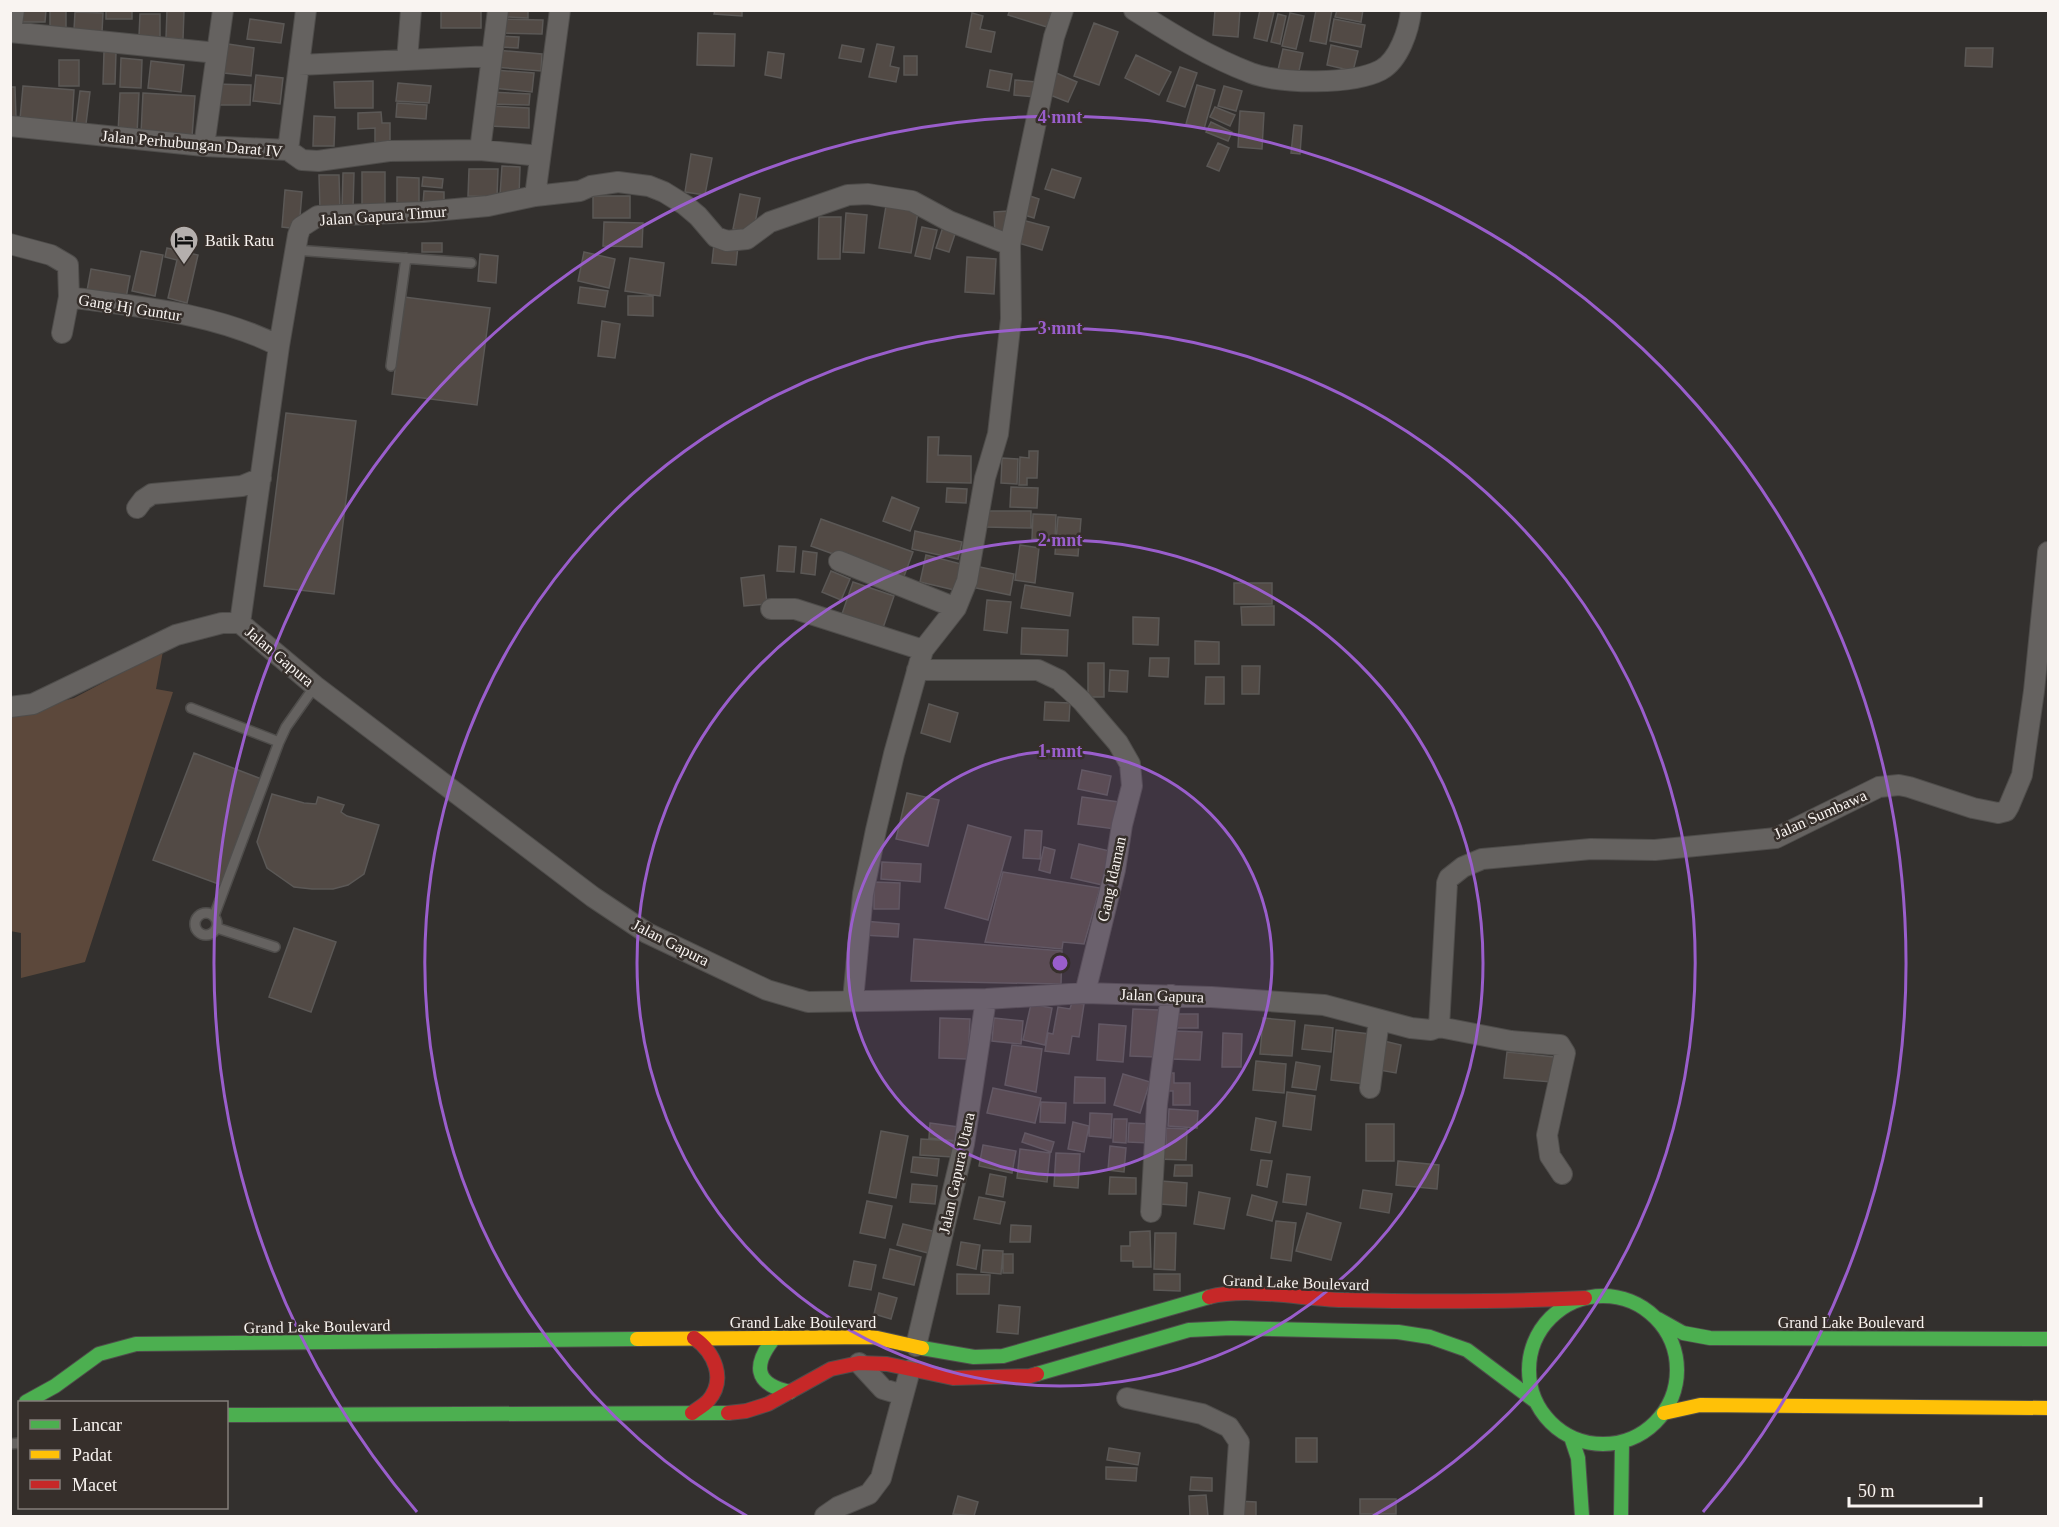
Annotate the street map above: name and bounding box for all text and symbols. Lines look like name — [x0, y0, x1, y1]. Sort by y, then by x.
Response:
text: 4 mnt — [1038, 107, 1082, 127]
street label: Jalan Perhubungan Darat IV — [101, 127, 284, 161]
street label: Jalan Gapura Timur — [319, 203, 448, 229]
hotel icon: Batik Ratu — [168, 224, 200, 266]
place label: Batik Ratu — [205, 232, 274, 249]
street label: Gang Hj Guntur — [77, 291, 183, 325]
text: 3 mnt — [1038, 318, 1082, 338]
text: 2 mnt — [1038, 530, 1082, 550]
street label: Jalan Gapura — [241, 623, 317, 691]
text: 1 mnt — [1038, 741, 1082, 761]
street label: Jalan Sumbawa — [1771, 786, 1869, 843]
street label: Gang Idaman — [1094, 835, 1130, 923]
street label: Jalan Gapura — [629, 916, 712, 970]
centre of rings — [1050, 953, 1070, 973]
street label: Jalan Gapura — [1120, 986, 1204, 1006]
street label: Jalan Gapura Utara — [935, 1111, 979, 1235]
street label: Grand Lake Boulevard — [1222, 1271, 1370, 1294]
street label: Grand Lake Boulevard — [730, 1314, 876, 1331]
street label: Grand Lake Boulevard — [1778, 1314, 1924, 1331]
street label: Grand Lake Boulevard — [244, 1317, 390, 1336]
legend — [18, 1401, 228, 1509]
text: Lancar — [72, 1415, 122, 1435]
text: Padat — [72, 1445, 112, 1465]
scale bar — [1849, 1470, 1981, 1508]
text: Macet — [72, 1475, 117, 1495]
text: 50 m — [1858, 1481, 1895, 1501]

